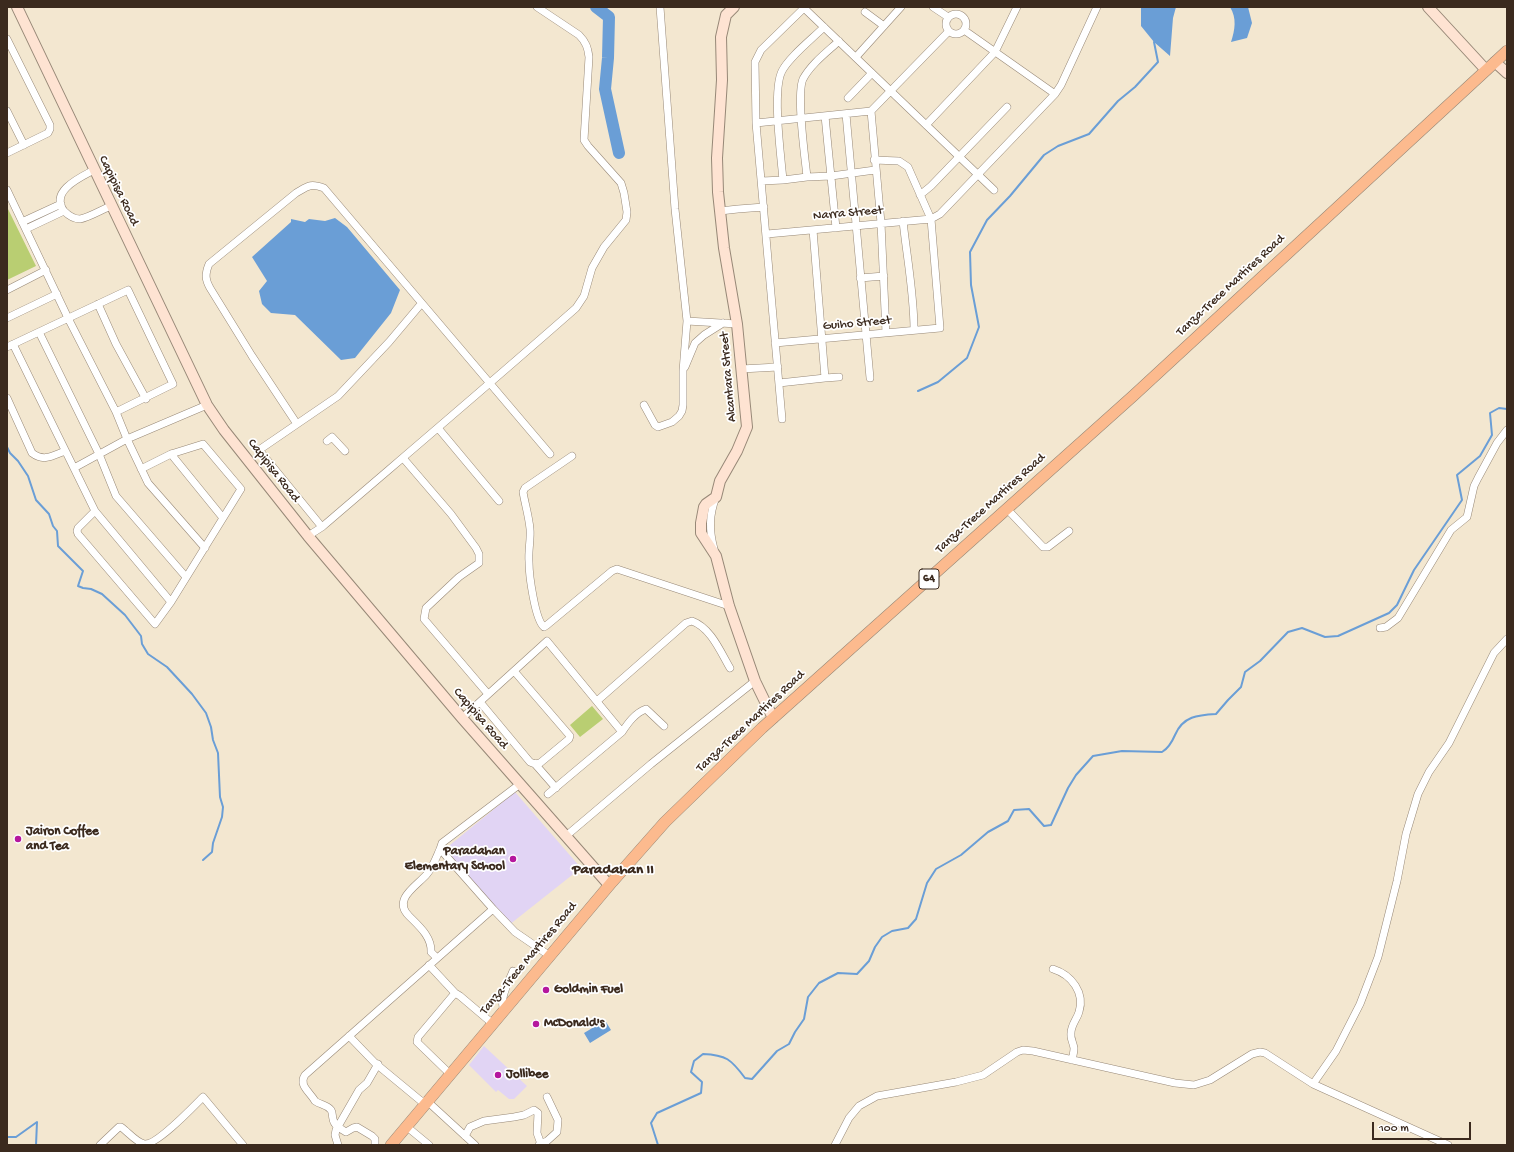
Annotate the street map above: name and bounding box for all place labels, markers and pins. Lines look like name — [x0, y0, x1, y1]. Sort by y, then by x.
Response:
place label: Jairon Coffee and Tea — [26, 824, 99, 855]
marker: Jairon Coffee and Tea — [13, 834, 23, 844]
place label: Paradahan Elementary School — [405, 844, 505, 875]
marker: Paradahan Elementary School — [508, 854, 518, 864]
place label: Goldmin Fuel — [554, 982, 623, 998]
marker: Goldmin Fuel — [541, 985, 551, 995]
place label: McDonald's — [544, 1016, 605, 1032]
marker: McDonald's — [531, 1019, 541, 1029]
place label: Jollibee — [506, 1067, 548, 1083]
marker: Jollibee — [493, 1070, 503, 1080]

